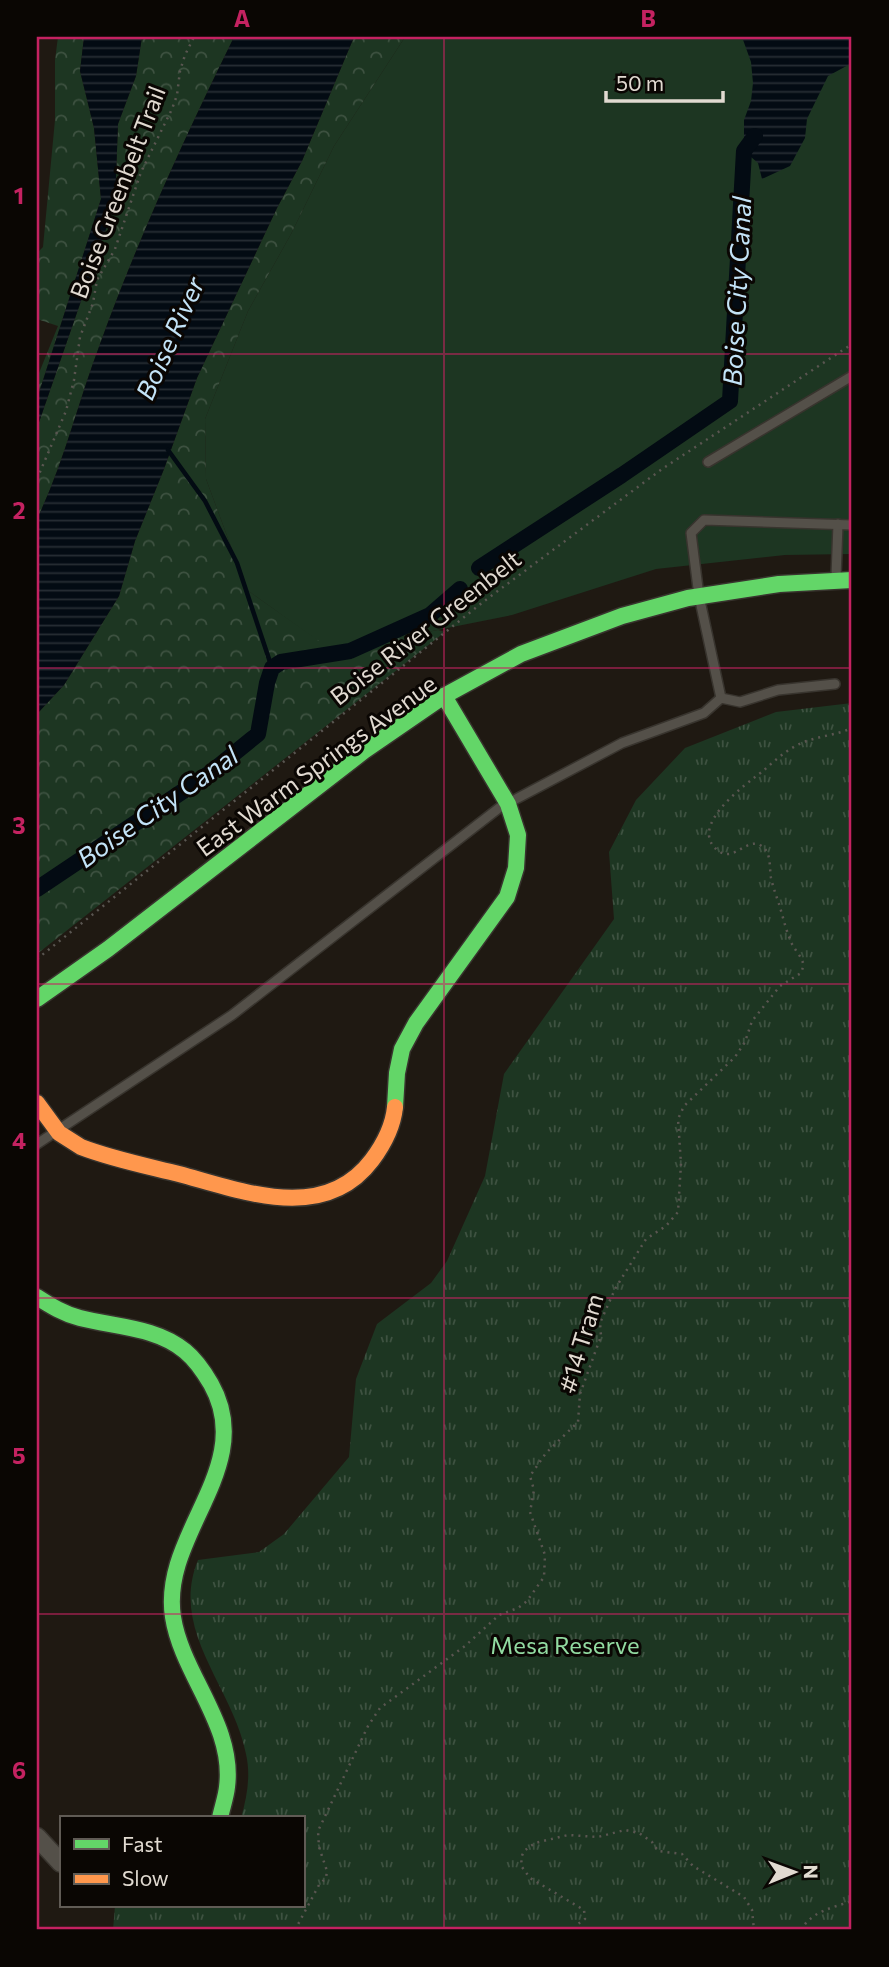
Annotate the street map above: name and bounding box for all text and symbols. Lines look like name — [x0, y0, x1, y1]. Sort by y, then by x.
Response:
text: A — [234, 4, 251, 32]
text: B — [640, 4, 656, 32]
scale bar — [606, 60, 723, 104]
text: 50 m — [616, 70, 664, 95]
street label: Boise Greenbelt Trail — [63, 82, 171, 302]
text: 1 — [14, 181, 24, 209]
water label: Boise City Canal — [716, 194, 757, 386]
water label: Boise River — [128, 270, 210, 404]
text: 2 — [12, 496, 26, 524]
street label: Boise River Greenbelt — [324, 544, 526, 710]
street label: East Warm Springs Avenue — [190, 668, 442, 862]
water label: Boise City Canal — [70, 738, 245, 873]
text: 3 — [12, 811, 26, 839]
text: 4 — [12, 1126, 26, 1154]
street label: #14 Tram — [551, 1290, 609, 1396]
text: 5 — [12, 1441, 26, 1469]
park label: Mesa Reserve — [490, 1630, 640, 1659]
text: 6 — [12, 1756, 26, 1784]
legend — [60, 1816, 304, 1908]
text: Fast — [122, 1831, 163, 1856]
north arrow — [760, 1838, 830, 1908]
text: N — [800, 1864, 823, 1879]
text: Slow — [122, 1865, 169, 1890]

